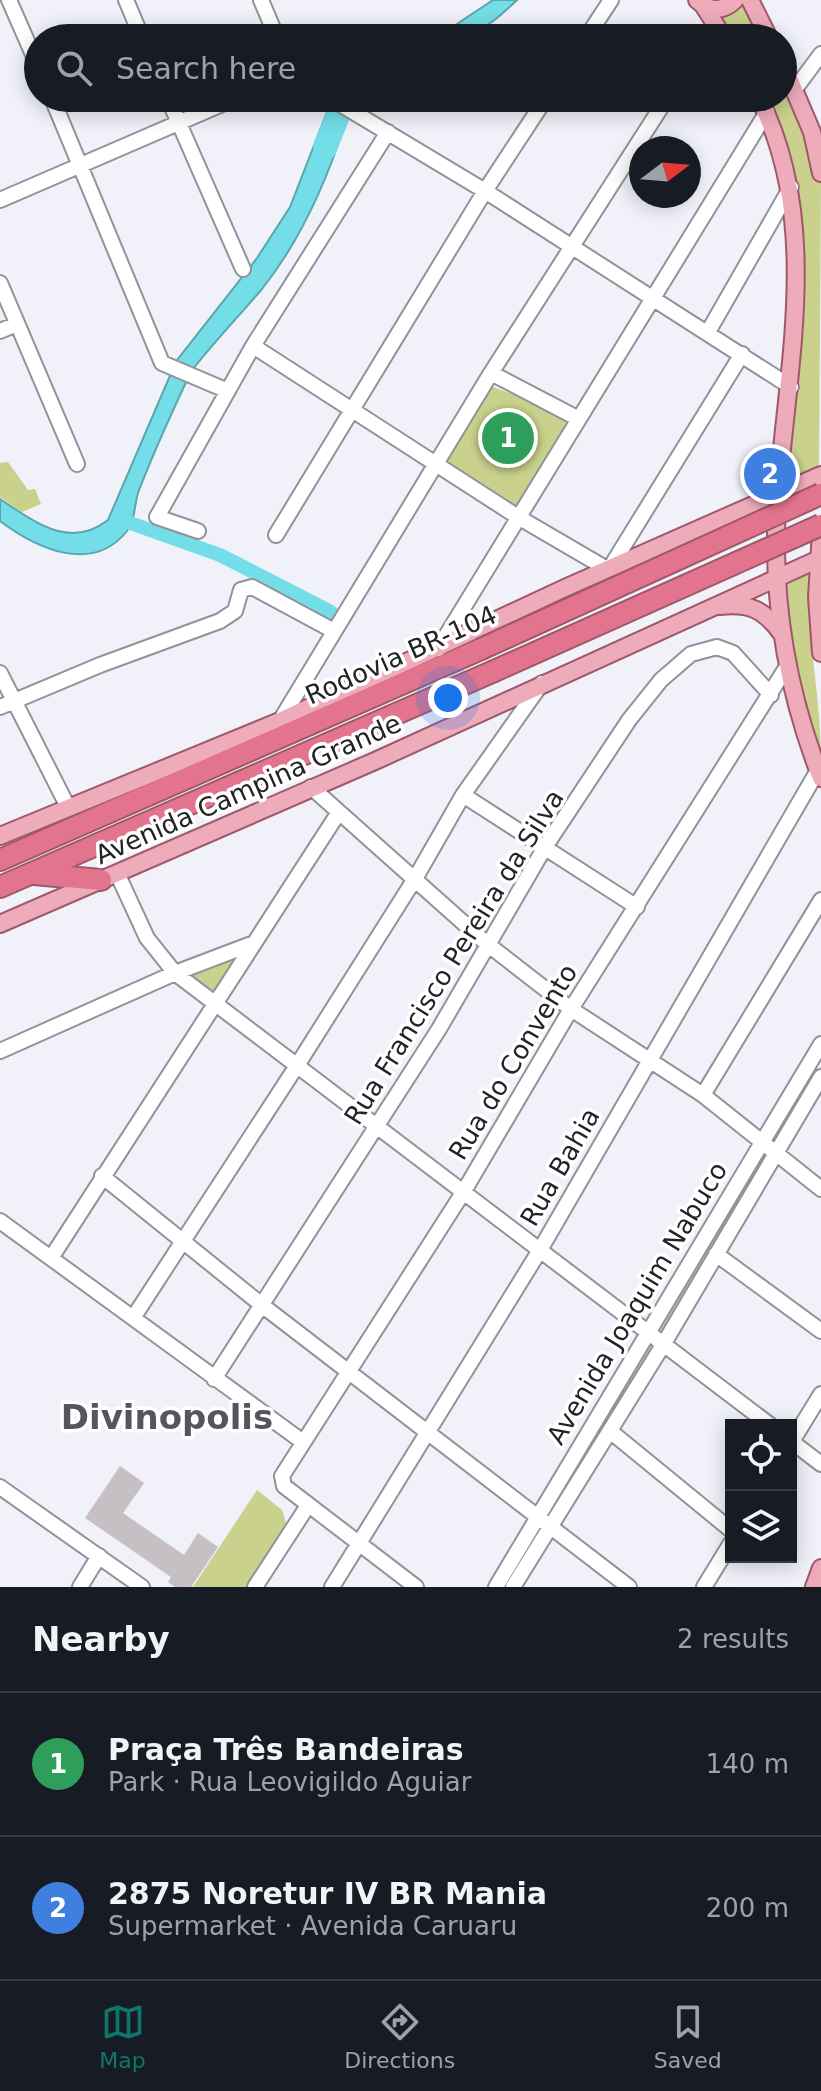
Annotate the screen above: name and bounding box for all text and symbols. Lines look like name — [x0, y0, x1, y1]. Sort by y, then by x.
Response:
search box — [24, 24, 797, 112]
icon: search — [52, 46, 96, 90]
text: Search here — [116, 51, 296, 86]
north arrow — [629, 136, 701, 208]
pin: 1 — [482, 408, 534, 468]
pin: 2 — [744, 444, 796, 504]
street label: Rodovia BR-104 — [301, 599, 501, 711]
your location — [428, 678, 468, 718]
street label: Avenida Campina Grande — [90, 708, 406, 870]
street label: Rua Francisco Pereira da Silva — [338, 784, 570, 1130]
street label: Rua do Convento — [443, 959, 583, 1165]
street label: Rua Bahia — [514, 1103, 606, 1231]
street label: Avenida Joaquim Nabuco — [541, 1156, 733, 1450]
district label: Divinopolis — [61, 1397, 273, 1437]
map controls — [725, 1419, 797, 1563]
button: locate — [725, 1419, 797, 1491]
button: layers — [725, 1491, 797, 1563]
text: Nearby — [32, 1619, 170, 1659]
text: 2 results — [677, 1624, 789, 1654]
text: Praça Três Bandeiras — [108, 1732, 464, 1767]
text: 1 — [49, 1749, 67, 1779]
text: 140 m — [706, 1749, 789, 1779]
text: Park · Rua Leovigildo Aguiar — [108, 1767, 471, 1797]
text: 2875 Noretur IV BR Mania — [108, 1876, 547, 1911]
text: 2 — [49, 1893, 67, 1923]
text: 200 m — [706, 1893, 789, 1923]
text: Supermarket · Avenida Caruaru — [108, 1911, 517, 1941]
tab: Map — [99, 2000, 146, 2073]
tab: Directions — [344, 2000, 455, 2073]
tab: Saved — [654, 2000, 722, 2073]

